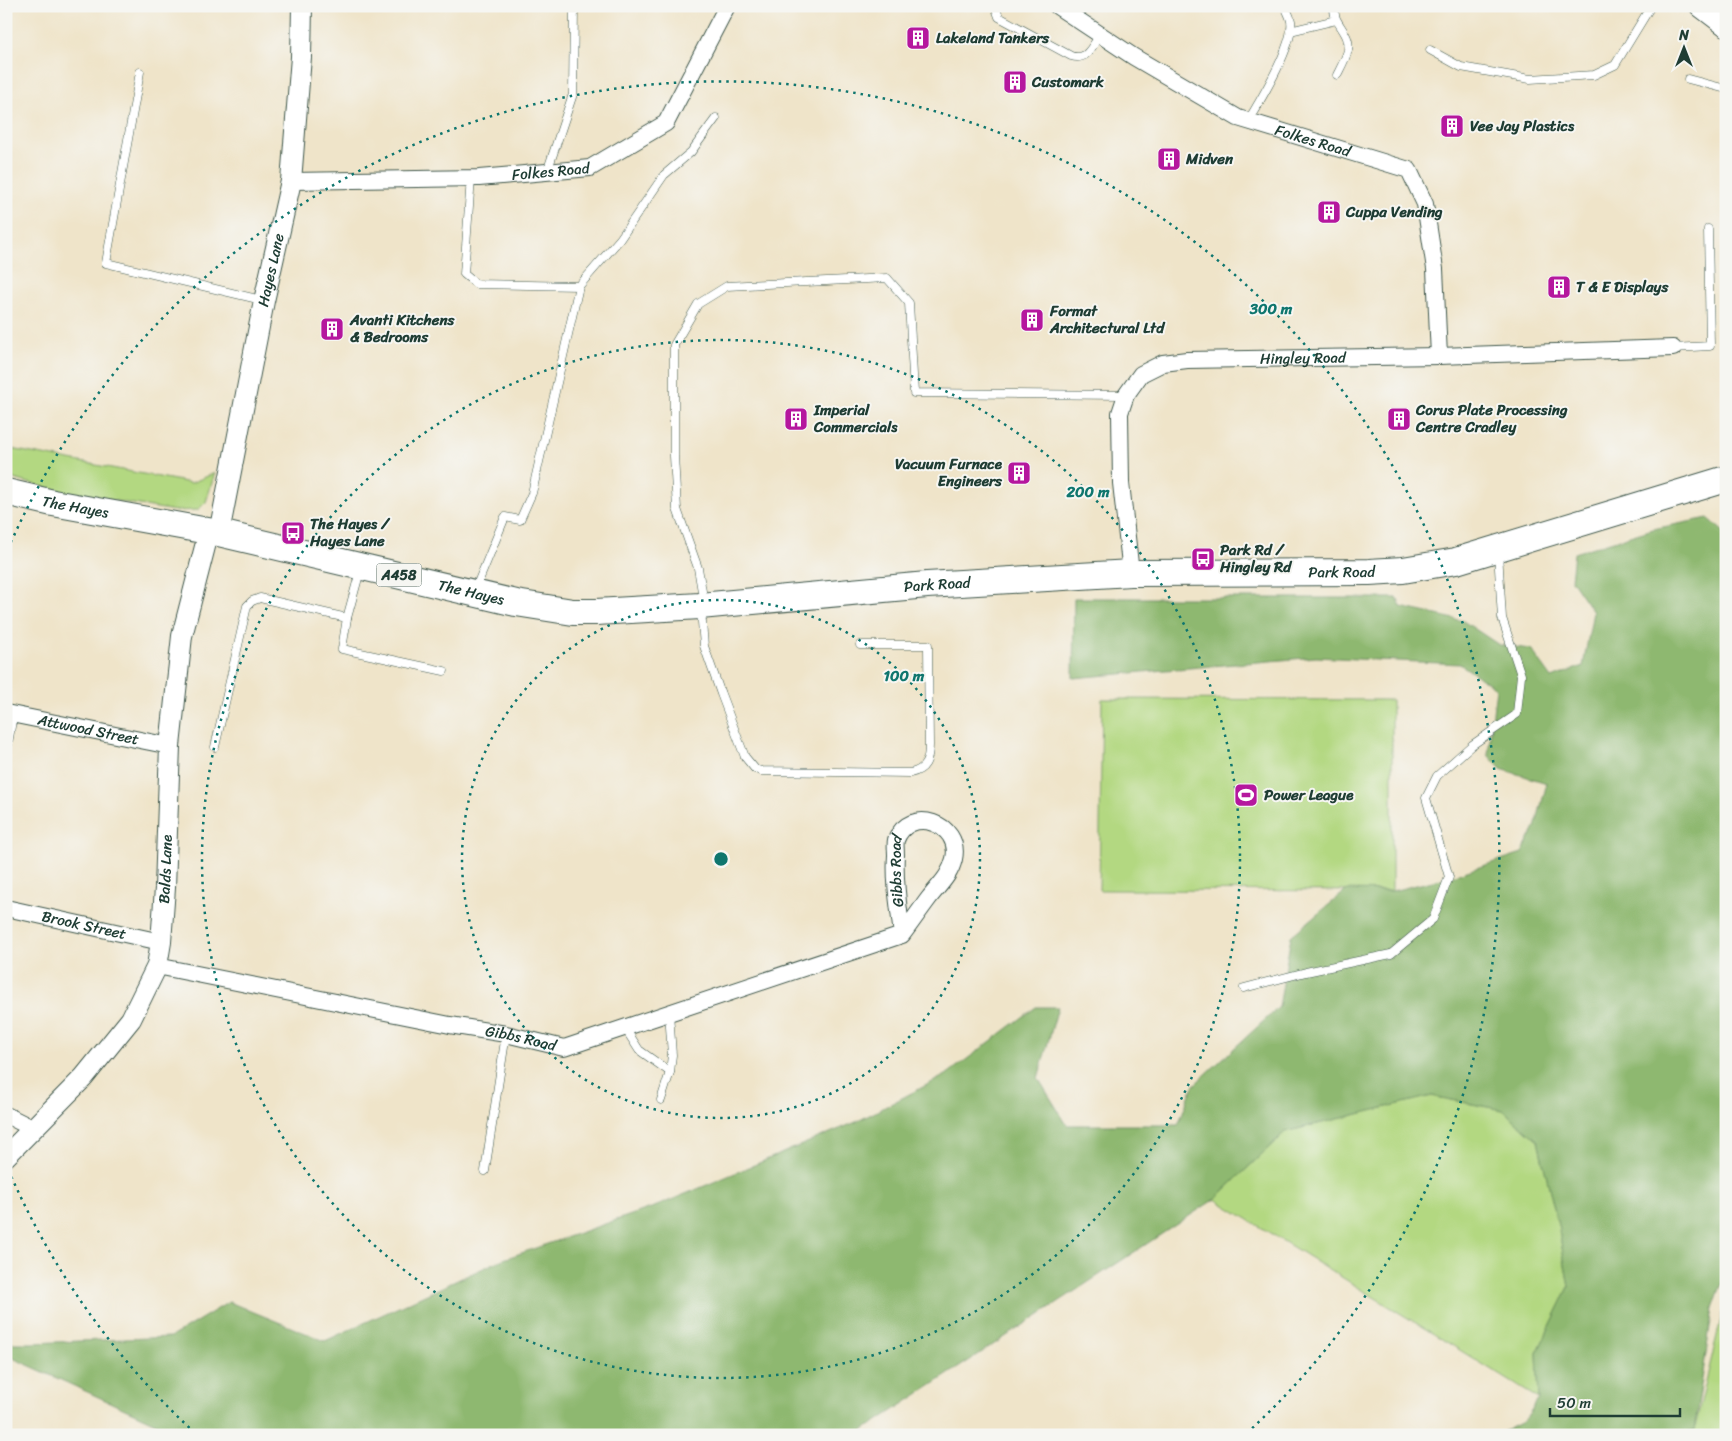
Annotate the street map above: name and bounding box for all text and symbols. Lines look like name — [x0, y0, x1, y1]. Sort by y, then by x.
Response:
north arrow — [1660, 22, 1710, 72]
text: N — [1678, 23, 1689, 48]
building icon: Lakeland Tankers — [905, 25, 931, 51]
place label: Lakeland Tankers — [936, 25, 1050, 51]
building icon: Customark — [1002, 69, 1028, 95]
place label: Customark — [1031, 69, 1105, 95]
building icon: Vee Jay Plastics — [1439, 113, 1465, 139]
place label: Vee Jay Plastics — [1470, 113, 1575, 139]
street label: Folkes Road — [1272, 117, 1355, 165]
building icon: Midven — [1156, 146, 1182, 172]
place label: Midven — [1185, 146, 1234, 172]
street label: Folkes Road — [511, 155, 592, 188]
building icon: Cuppa Vending — [1316, 199, 1342, 225]
place label: Cuppa Vending — [1345, 199, 1443, 225]
street label: Hayes Lane — [250, 230, 292, 309]
building icon: T & E Displays — [1546, 274, 1572, 300]
place label: T & E Displays — [1576, 274, 1669, 300]
text: 300 m — [1249, 296, 1293, 322]
place label: Format Architectural Ltd — [1049, 298, 1166, 341]
place label: Avanti Kitchens & Bedrooms — [349, 307, 455, 350]
building icon: Format Architectural Ltd — [1019, 307, 1045, 333]
building icon: Avanti Kitchens & Bedrooms — [319, 316, 345, 342]
street label: Hingley Road — [1260, 344, 1347, 372]
place label: Imperial Commercials — [813, 397, 898, 440]
place label: Corus Plate Processing Centre Cradley — [1415, 397, 1568, 440]
building icon: Imperial Commercials — [783, 406, 809, 432]
building icon: Corus Plate Processing Centre Cradley — [1386, 406, 1412, 432]
place label: Vacuum Furnace Engineers — [895, 451, 1003, 494]
building icon: Vacuum Furnace Engineers — [1006, 460, 1032, 486]
text: 200 m — [1065, 479, 1110, 505]
street label: The Hayes — [39, 488, 112, 526]
place label: The Hayes / Hayes Lane — [309, 511, 391, 554]
bus stop icon: The Hayes / Hayes Lane — [280, 520, 306, 546]
place label: Park Rd / Hingley Rd — [1219, 537, 1292, 580]
bus stop icon: Park Rd / Hingley Rd — [1190, 546, 1216, 572]
street label: Park Road — [1308, 559, 1377, 585]
road number: A458 — [376, 564, 422, 586]
street label: Park Road — [903, 569, 972, 600]
street label: The Hayes — [435, 572, 508, 613]
text: 100 m — [884, 663, 925, 689]
street label: Attwood Street — [34, 706, 142, 753]
sports icon: Power League — [1233, 782, 1259, 808]
place label: Power League — [1264, 782, 1354, 808]
street label: Gibbs Road — [882, 829, 911, 908]
street label: Balds Lane — [151, 834, 180, 905]
centre of rings — [712, 850, 730, 868]
street label: Brook Street — [39, 903, 129, 947]
street label: Gibbs Road — [484, 1018, 560, 1059]
scale bar — [1550, 1386, 1680, 1418]
text: 50 m — [1557, 1390, 1592, 1416]

